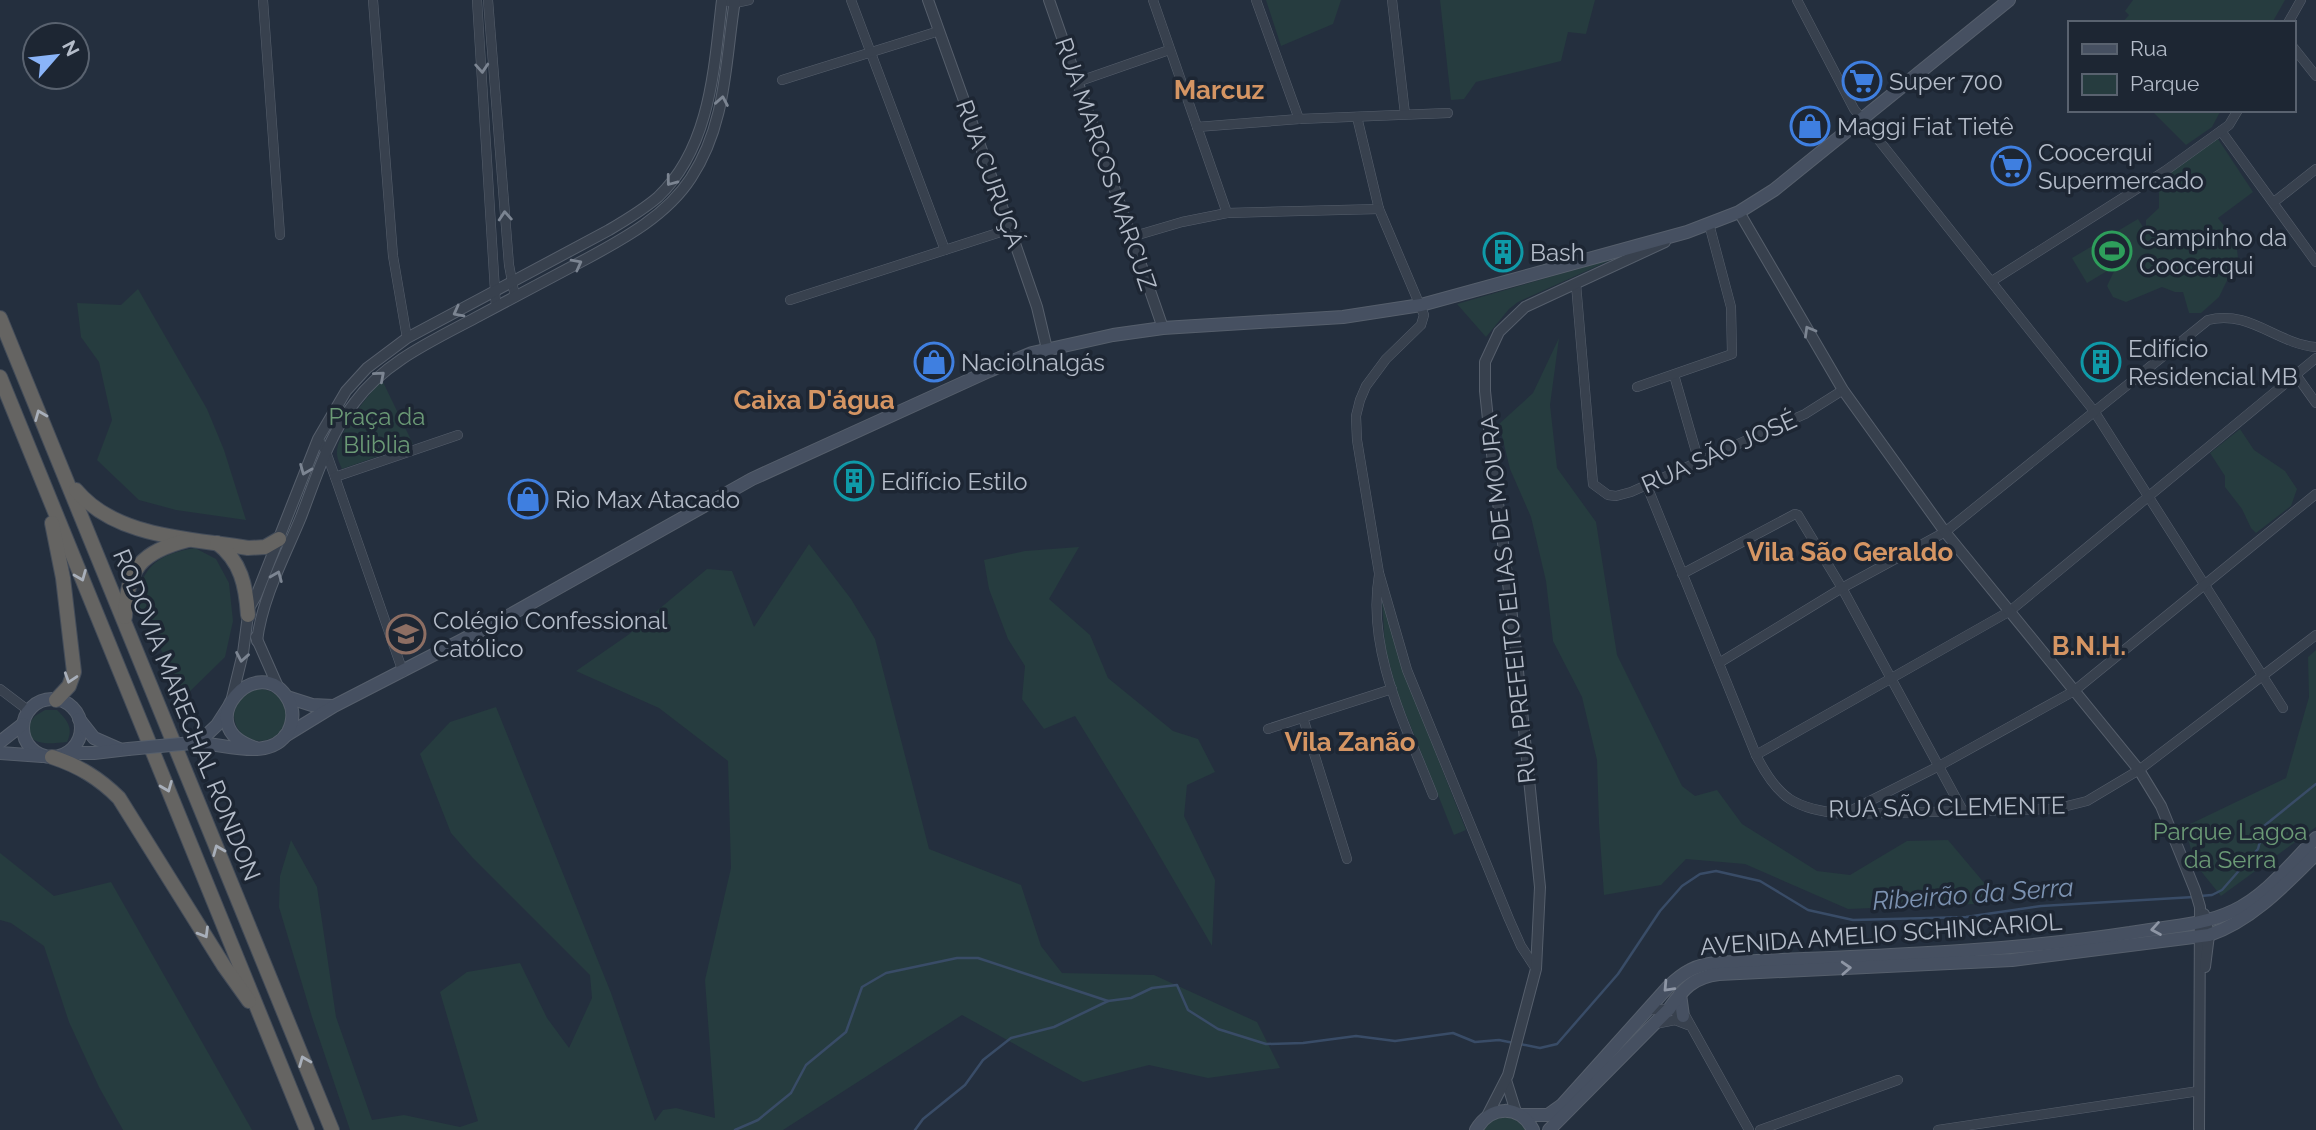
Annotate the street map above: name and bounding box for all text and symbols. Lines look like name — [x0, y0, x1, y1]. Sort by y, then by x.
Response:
north arrow — [21, 21, 91, 91]
legend — [2068, 21, 2295, 112]
street label: RUA MARCOS MARCUZ — [1049, 34, 1163, 294]
text: N — [58, 36, 84, 60]
text: Rua — [2130, 36, 2167, 61]
supermarket icon: Super 700 — [1841, 60, 1883, 102]
one-way arrow — [474, 63, 489, 74]
place label: Super 700 — [1889, 67, 2003, 96]
text: Parque — [2130, 71, 2199, 96]
district label: Marcuz — [1174, 75, 1265, 105]
one-way arrow — [714, 95, 729, 107]
street label: RUA CURUÇÁ — [950, 96, 1030, 252]
shop icon: Maggi Fiat Tietê — [1789, 105, 1831, 147]
place label: Maggi Fiat Tietê — [1837, 112, 2014, 141]
place label: Coocerqui Supermercado — [2038, 138, 2204, 195]
supermarket icon: Coocerqui Supermercado — [1990, 145, 2032, 187]
one-way arrow — [667, 173, 680, 186]
one-way arrow — [498, 210, 513, 221]
place label: Campinho da Coocerqui — [2139, 223, 2287, 280]
sports icon: Campinho da Coocerqui — [2091, 230, 2133, 272]
building icon: Bash — [1482, 231, 1524, 273]
place label: Bash — [1530, 238, 1585, 267]
one-way arrow — [570, 258, 582, 272]
one-way arrow — [453, 303, 465, 317]
one-way arrow — [1804, 326, 1817, 339]
place label: Edifício Residencial MB — [2128, 334, 2298, 391]
shop icon: Naciolnalgás — [913, 341, 955, 383]
building icon: Edifício Residencial MB — [2080, 341, 2122, 383]
place label: Naciolnalgás — [961, 348, 1105, 377]
one-way arrow — [372, 372, 385, 384]
district label: Caixa D'água — [733, 385, 895, 415]
park label: Praça da Bliblia — [329, 402, 425, 459]
street label: RUA SÃO JOSÉ — [1637, 405, 1801, 499]
one-way arrow — [34, 410, 48, 423]
street label: RUA PREFEITO ELIAS DE MOURA — [1474, 413, 1542, 785]
building icon: Edifício Estilo — [833, 460, 875, 502]
one-way arrow — [300, 463, 314, 475]
place label: Edifício Estilo — [881, 467, 1028, 496]
shop icon: Rio Max Atacado — [507, 478, 549, 520]
place label: Rio Max Atacado — [555, 485, 740, 514]
district label: Vila São Geraldo — [1747, 537, 1953, 567]
street label: RODOVIA MARECHAL RONDON — [107, 545, 267, 885]
one-way arrow — [72, 570, 86, 582]
one-way arrow — [268, 571, 282, 583]
place label: Colégio Confessional Católico — [433, 606, 668, 663]
school or university icon: Colégio Confessional Católico — [385, 613, 427, 655]
district label: B.N.H. — [2052, 631, 2126, 661]
one-way arrow — [235, 651, 250, 663]
one-way arrow — [64, 671, 79, 683]
district label: Vila Zanão — [1284, 727, 1416, 757]
one-way arrow — [159, 780, 173, 792]
street label: RUA SÃO CLEMENTE — [1828, 790, 2066, 824]
park label: Parque Lagoa da Serra — [2153, 817, 2307, 874]
one-way arrow — [212, 845, 226, 857]
water label: Ribeirão da Serra — [1871, 872, 2075, 916]
street label: AVENIDA AMELIO SCHINCARIOL — [1699, 907, 2063, 961]
one-way arrow — [2150, 921, 2162, 936]
one-way arrow — [195, 926, 208, 939]
one-way arrow — [1841, 960, 1852, 975]
one-way arrow — [1664, 979, 1677, 992]
one-way arrow — [298, 1055, 312, 1068]

